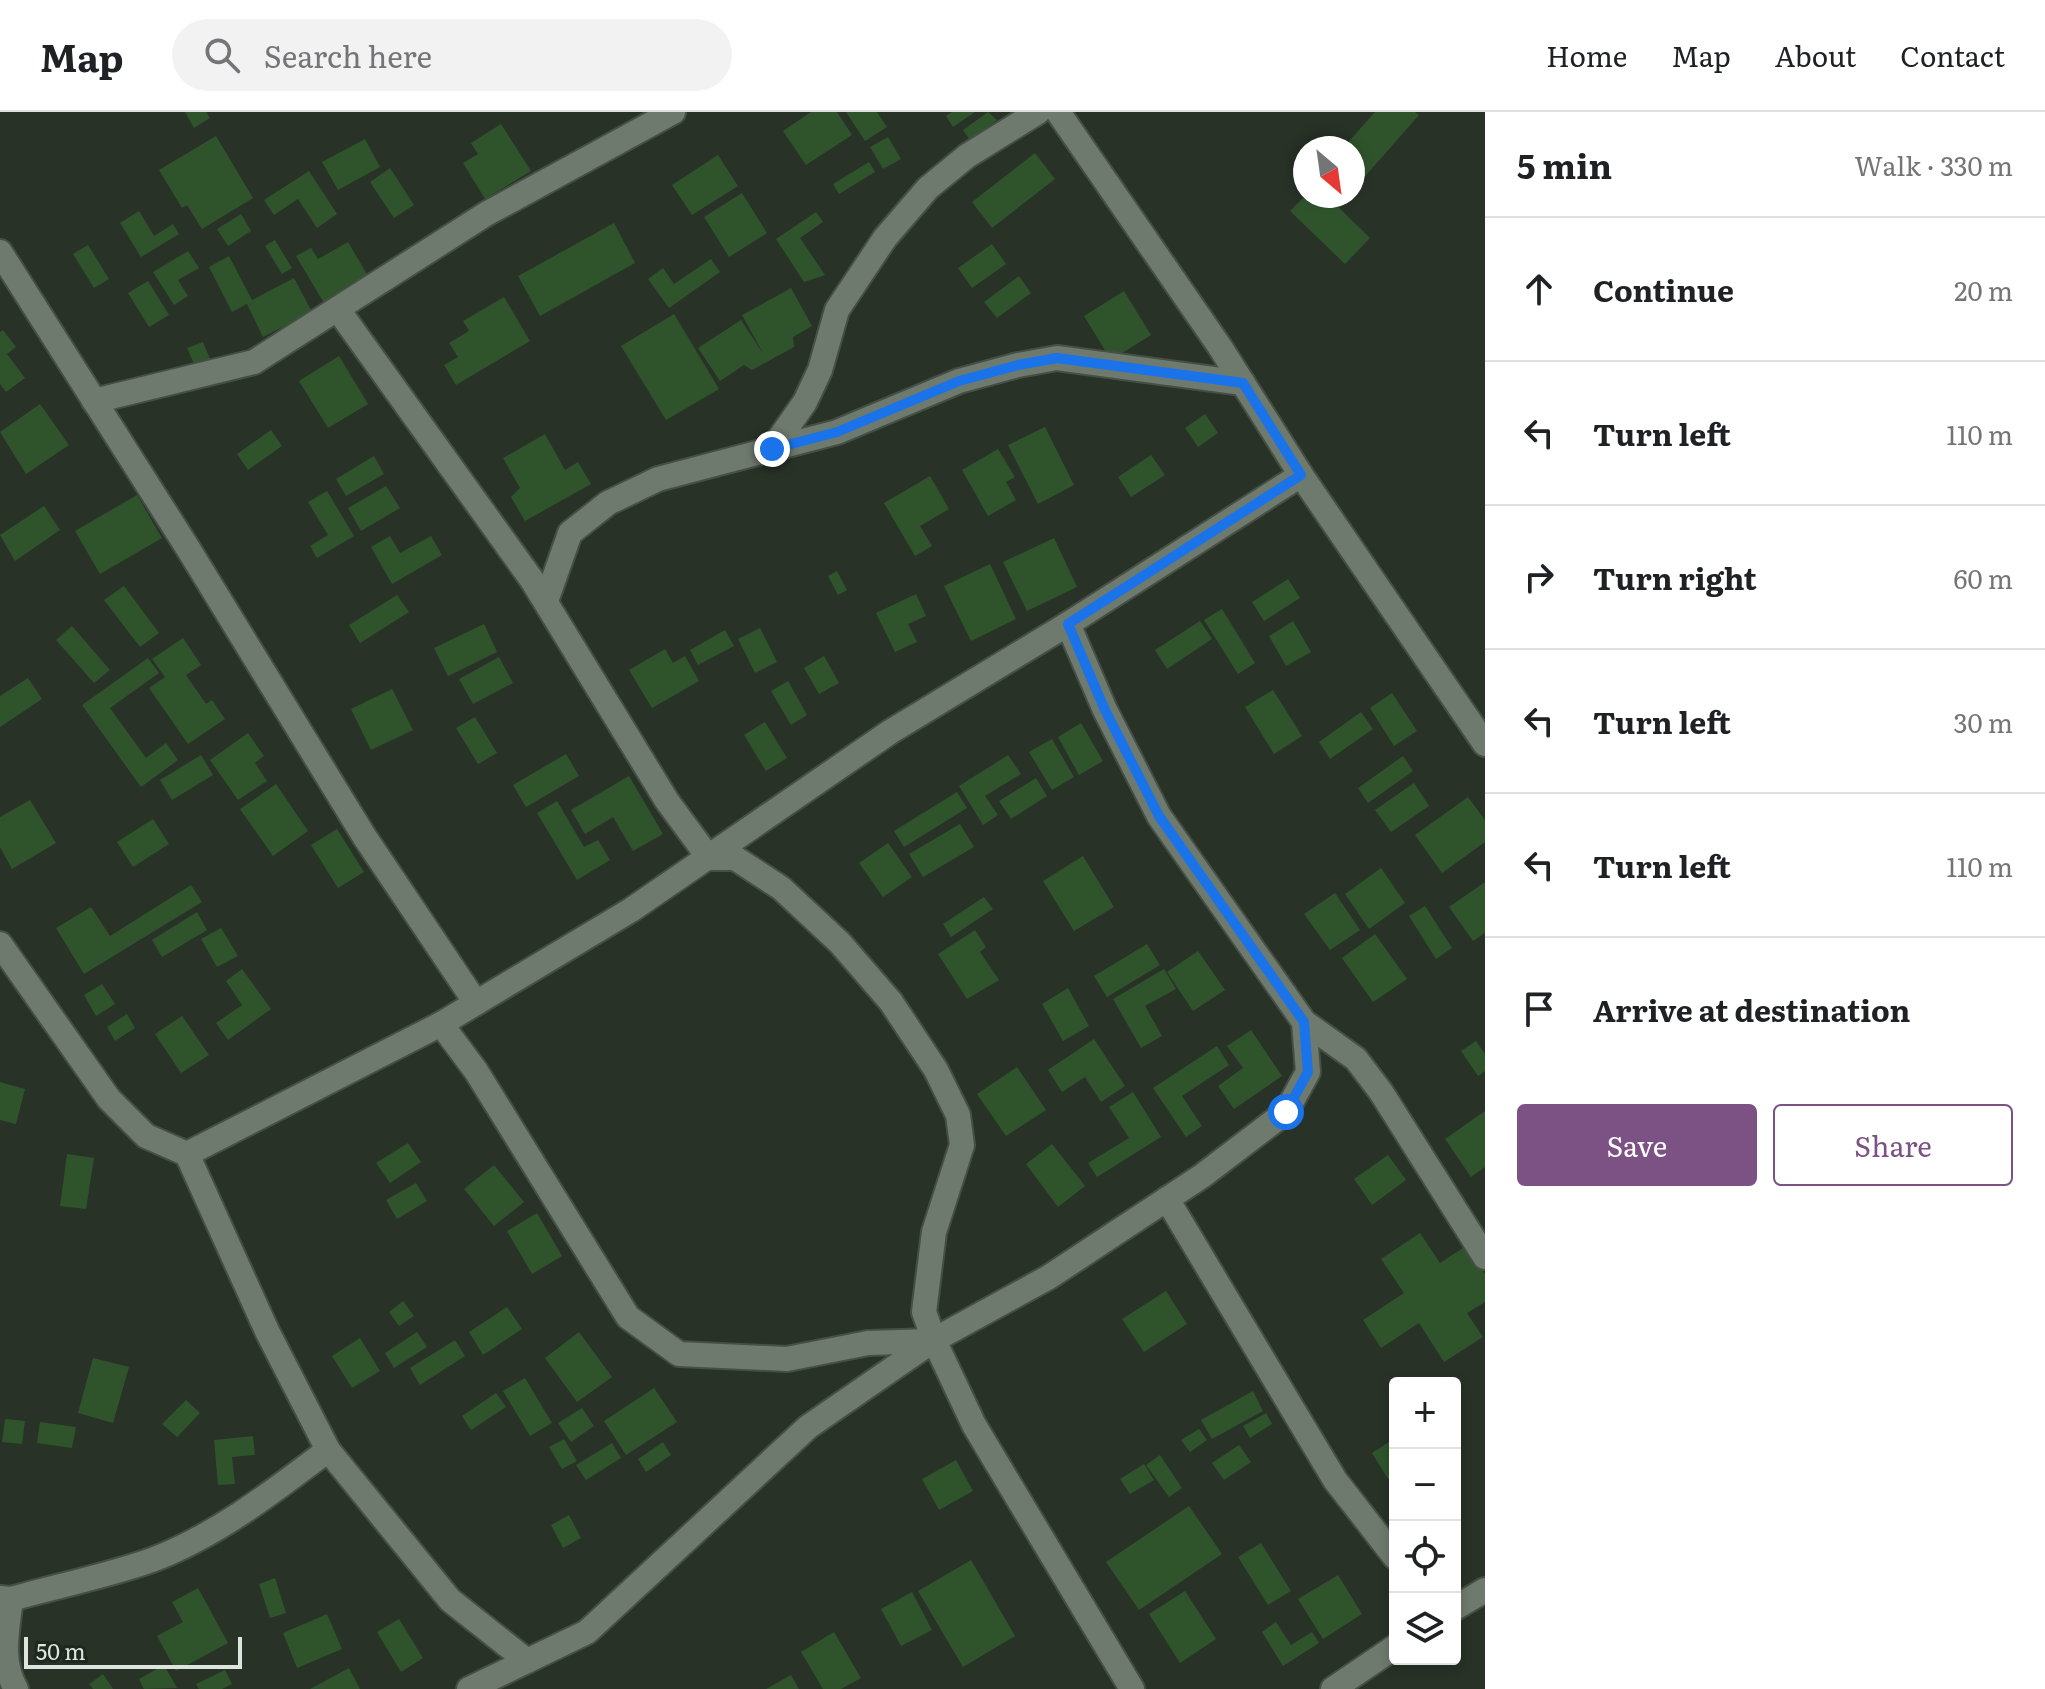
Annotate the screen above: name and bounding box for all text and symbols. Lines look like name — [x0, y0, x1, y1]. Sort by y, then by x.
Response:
search box — [172, 19, 732, 91]
text: Map — [40, 27, 124, 84]
icon: search — [200, 33, 244, 77]
text: Search here — [264, 33, 432, 77]
text: Home — [1546, 34, 1627, 76]
text: Map — [1671, 34, 1731, 76]
text: About — [1775, 34, 1856, 76]
text: Contact — [1900, 34, 2005, 76]
north arrow — [1293, 136, 1365, 208]
text: 5 min — [1517, 139, 1612, 189]
text: Walk · 330 m — [1855, 145, 2013, 184]
icon: ahead — [1517, 267, 1561, 311]
text: Continue — [1593, 267, 1734, 311]
text: 20 m — [1954, 270, 2013, 309]
icon: left — [1517, 411, 1561, 455]
text: Turn left — [1593, 411, 1731, 455]
text: 110 m — [1946, 414, 2013, 453]
route end — [754, 431, 790, 467]
icon: right — [1517, 555, 1561, 599]
text: Turn right — [1593, 555, 1757, 599]
text: 60 m — [1954, 558, 2013, 597]
icon: left — [1517, 699, 1561, 743]
text: Turn left — [1593, 699, 1731, 743]
text: 30 m — [1953, 702, 2013, 741]
icon: left — [1517, 843, 1561, 887]
text: Turn left — [1593, 843, 1731, 887]
text: 110 m — [1946, 846, 2013, 885]
icon: arrive — [1517, 987, 1561, 1031]
text: Arrive at destination — [1593, 987, 1910, 1031]
route start — [1268, 1094, 1304, 1130]
button: Save — [1517, 1104, 1757, 1186]
button: Share — [1773, 1104, 2013, 1186]
map controls — [1389, 1377, 1461, 1665]
button: + — [1389, 1377, 1461, 1449]
button: − — [1389, 1449, 1461, 1521]
button: locate — [1389, 1521, 1461, 1593]
button: layers — [1389, 1593, 1461, 1665]
scale bar — [24, 1633, 242, 1669]
text: 50 m — [36, 1634, 86, 1667]

